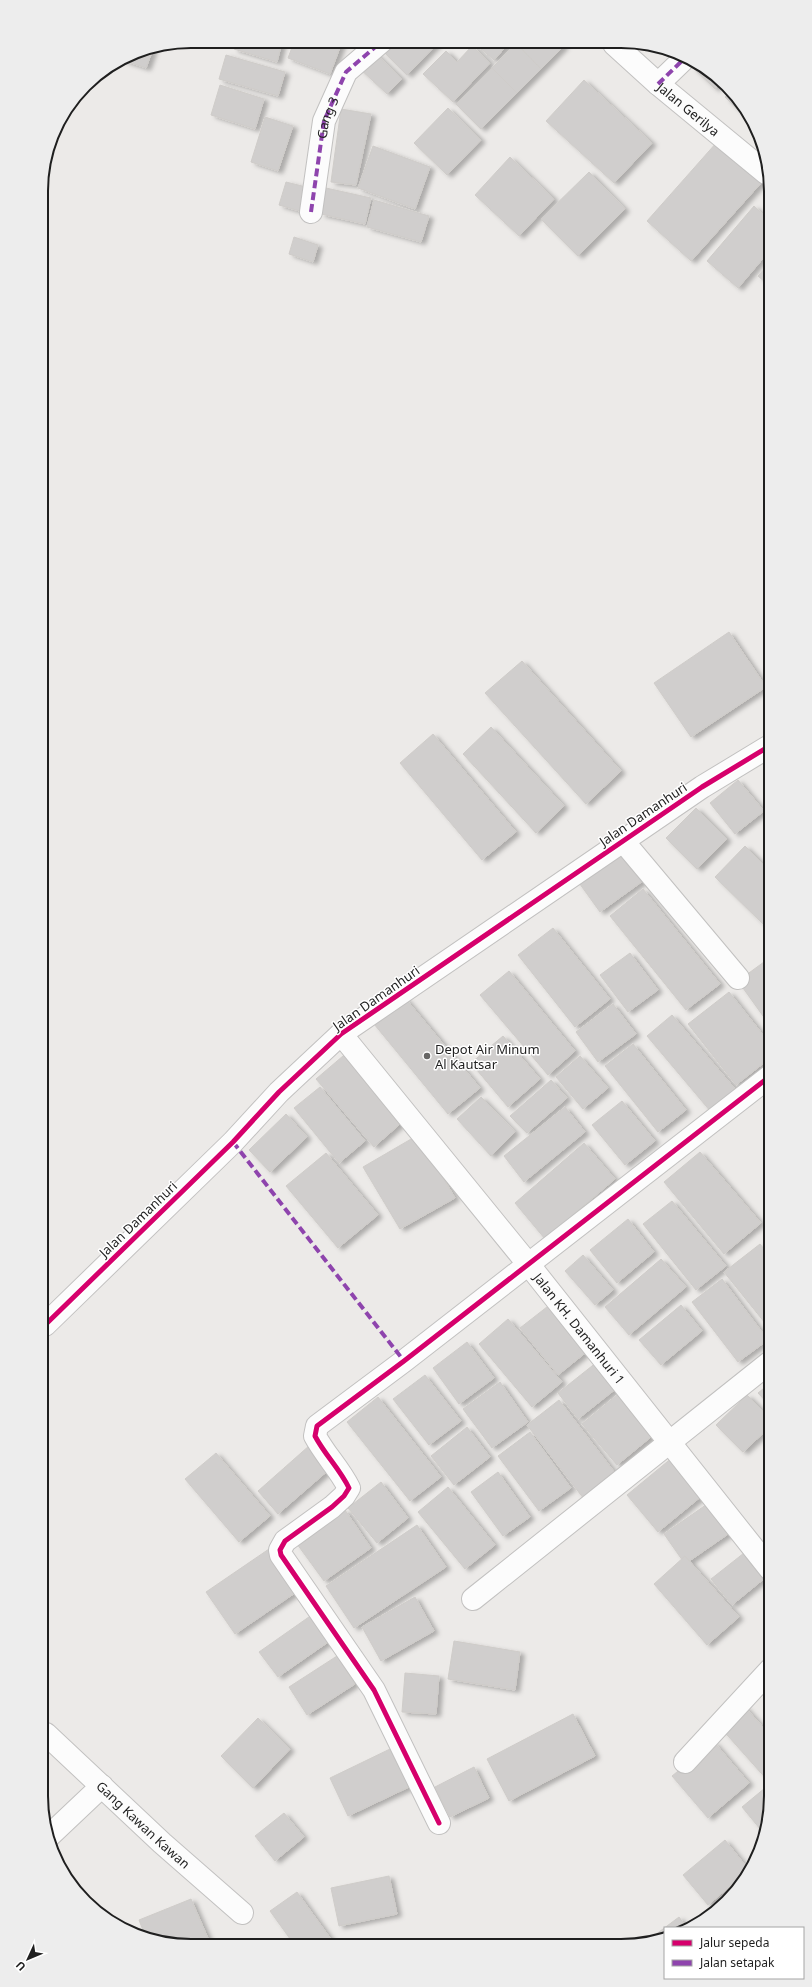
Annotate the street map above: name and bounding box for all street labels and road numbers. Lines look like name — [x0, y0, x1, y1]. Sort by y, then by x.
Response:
street label: Jalan Gerilya — [652, 77, 723, 140]
street label: Gang 3 — [313, 94, 343, 140]
street label: Jalan Damanhuri — [594, 778, 690, 851]
street label: Jalan Damanhuri — [327, 961, 423, 1036]
street label: Jalan Damanhuri — [94, 1177, 181, 1262]
street label: Jalan KH. Damanhuri 1 — [528, 1268, 629, 1388]
street label: Gang Kawan Kawan — [93, 1777, 194, 1873]

